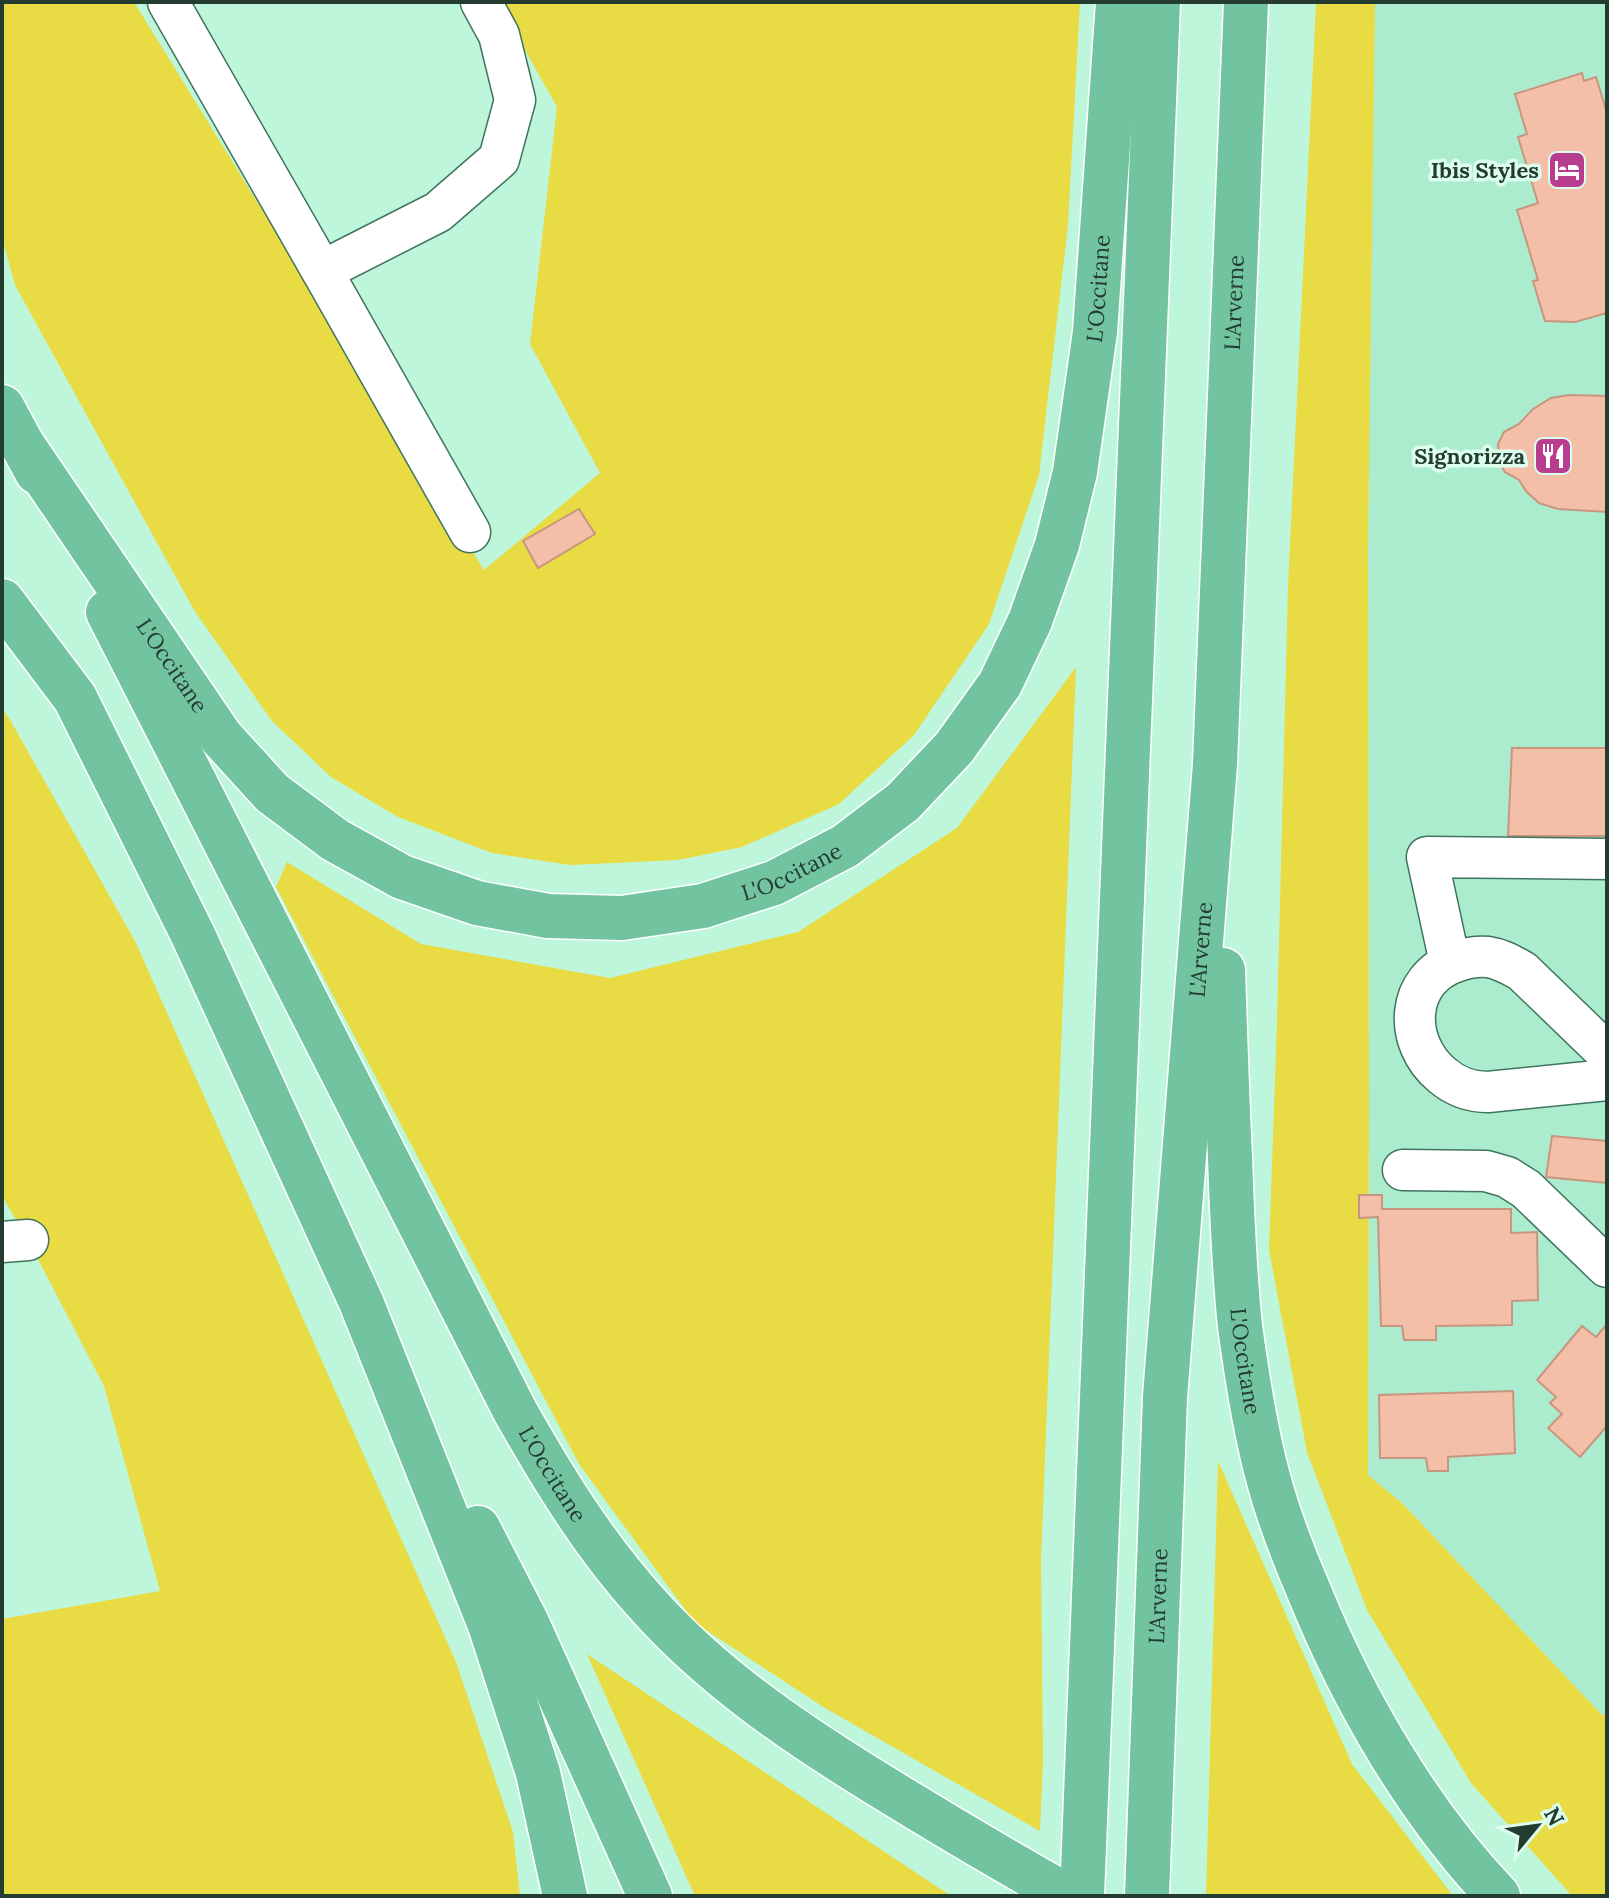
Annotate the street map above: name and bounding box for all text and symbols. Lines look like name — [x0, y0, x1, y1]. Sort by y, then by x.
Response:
hotel icon: Ibis Styles — [1546, 149, 1588, 191]
place label: Ibis Styles — [1431, 156, 1539, 184]
street label: L'Occitane — [1080, 234, 1116, 344]
street label: L'Arverne — [1218, 254, 1250, 351]
restaurant icon: Signorizza — [1532, 435, 1574, 477]
place label: Signorizza — [1414, 442, 1525, 470]
street label: L'Occitane — [130, 613, 214, 718]
street label: L'Occitane — [738, 836, 846, 907]
street label: L'Arverne — [1183, 901, 1218, 999]
street label: L'Occitane — [1224, 1306, 1268, 1417]
street label: L'Occitane — [512, 1421, 593, 1527]
street label: L'Arverne — [1142, 1548, 1174, 1645]
north arrow — [1497, 1786, 1577, 1866]
text: N — [1538, 1802, 1571, 1831]

